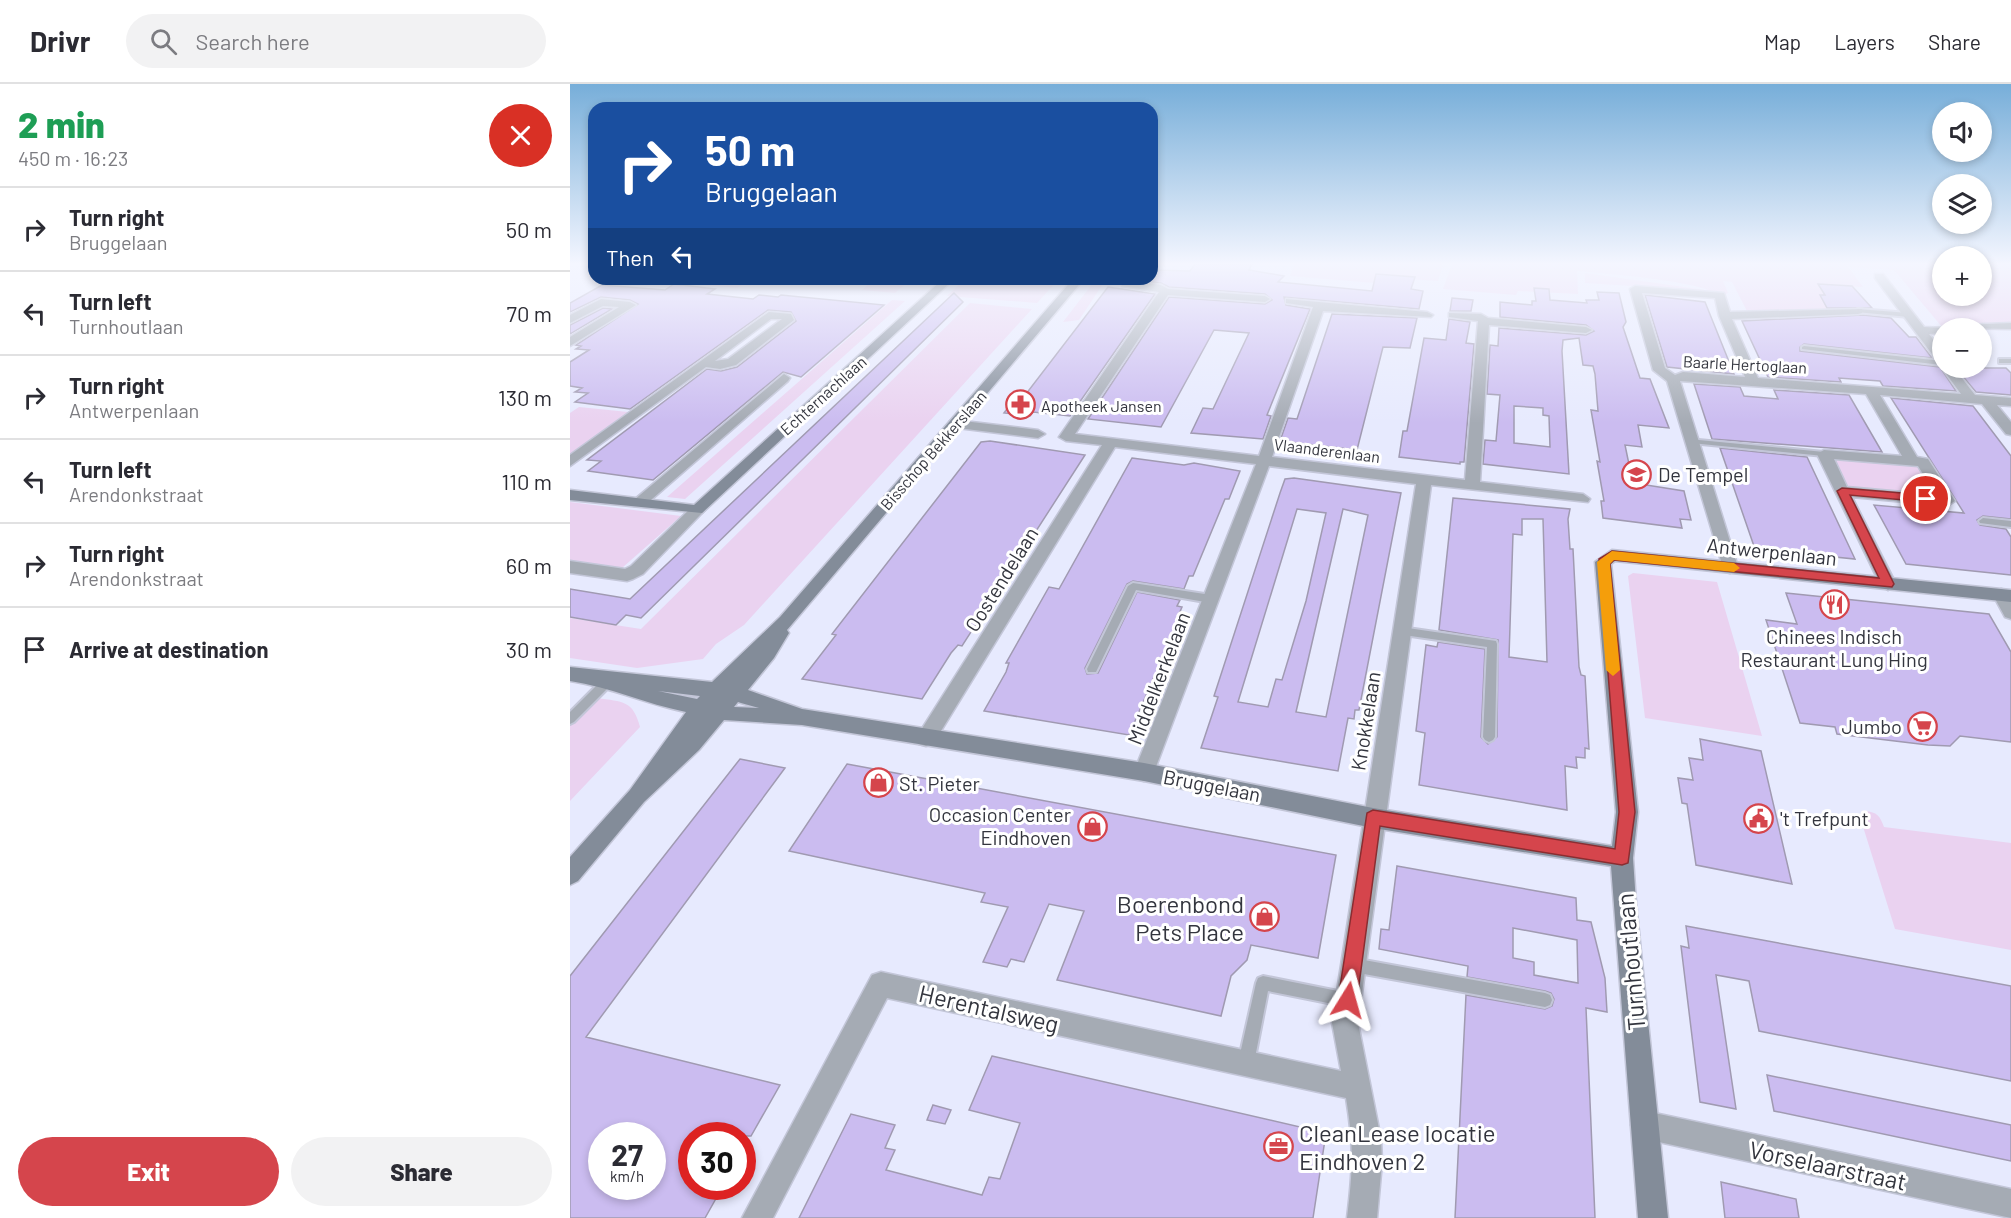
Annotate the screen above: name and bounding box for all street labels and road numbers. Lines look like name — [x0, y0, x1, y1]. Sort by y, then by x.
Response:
street label: Echternachlaan — [776, 351, 870, 439]
street label: Baarle Hertoglaan — [1683, 351, 1807, 377]
street label: Bisschop Bekkerslaan — [876, 386, 990, 514]
street label: Vlaanderenlaan — [1273, 434, 1381, 466]
street label: Oostendelaan — [959, 522, 1043, 636]
street label: Antwerpenlaan — [1706, 532, 1838, 570]
street label: Middelkerkelaan — [1122, 608, 1194, 748]
street label: Knokkelaan — [1345, 670, 1385, 772]
street label: Bruggelaan — [1161, 764, 1263, 806]
street label: Turnhoutlaan — [1610, 892, 1650, 1032]
street label: Herentalsweg — [916, 978, 1062, 1038]
street label: Vorselaarstraat — [1747, 1134, 1909, 1196]

